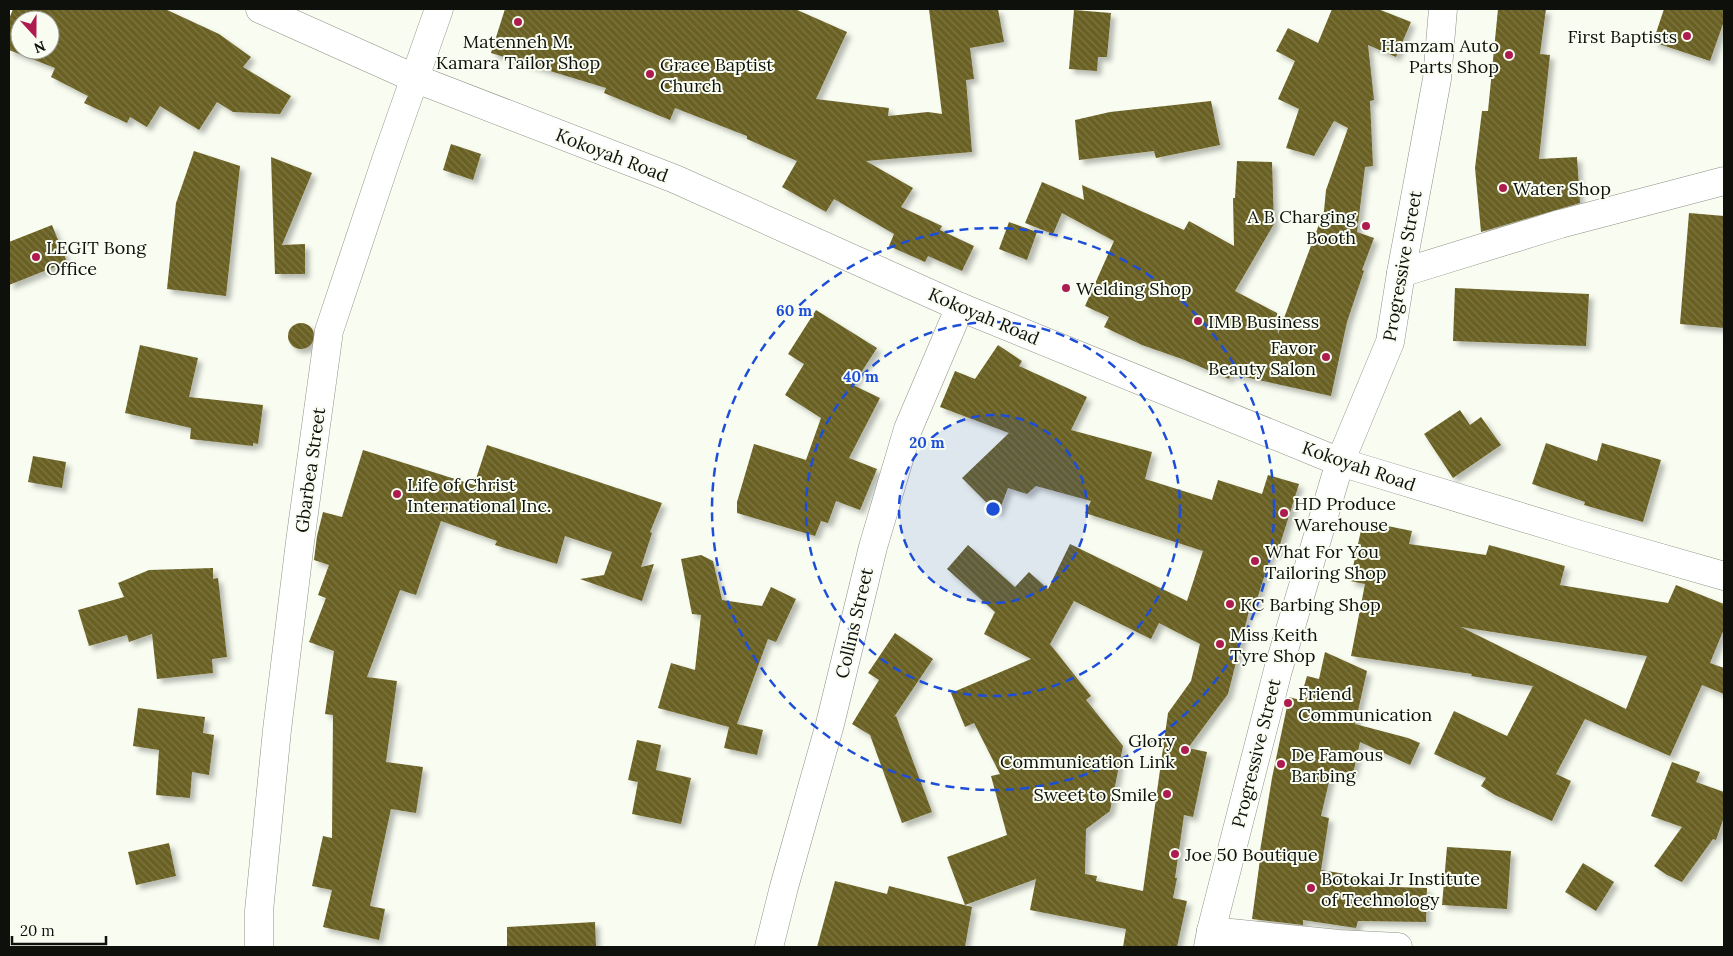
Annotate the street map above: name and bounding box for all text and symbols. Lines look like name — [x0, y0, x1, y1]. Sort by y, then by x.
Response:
north arrow — [10, 10, 60, 60]
marker: Matenneh M. Kamara Tailor Shop — [512, 16, 524, 28]
place label: First Baptists — [1567, 25, 1677, 48]
place label: Matenneh M. Kamara Tailor Shop — [436, 30, 600, 74]
marker: First Baptists — [1681, 30, 1693, 42]
place label: Hamzam Auto Parts Shop — [1381, 34, 1499, 78]
text: N — [31, 37, 48, 58]
marker: Hamzam Auto Parts Shop — [1503, 49, 1515, 61]
place label: Grace Baptist Church — [660, 53, 773, 97]
marker: Grace Baptist Church — [644, 68, 656, 80]
street label: Kokoyah Road — [553, 123, 672, 187]
place label: Water Shop — [1513, 177, 1611, 200]
marker: Water Shop — [1497, 182, 1509, 194]
street label: Progressive Street — [1377, 189, 1427, 343]
place label: A B Charging Booth — [1246, 205, 1357, 249]
marker: A B Charging Booth — [1360, 220, 1372, 232]
place label: LEGIT Bong Office — [46, 236, 147, 280]
marker: LEGIT Bong Office — [30, 251, 42, 263]
place label: Welding Shop — [1076, 277, 1192, 300]
street label: Kokoyah Road — [925, 282, 1043, 350]
marker: Welding Shop — [1060, 282, 1072, 294]
text: 60 m — [776, 301, 812, 320]
place label: IMB Business — [1208, 310, 1319, 333]
marker: IMB Business — [1192, 315, 1204, 327]
place label: Favor Beauty Salon — [1208, 336, 1316, 380]
marker: Favor Beauty Salon — [1320, 351, 1332, 363]
text: 40 m — [843, 367, 879, 386]
street label: Gbarbea Street — [290, 406, 330, 534]
text: 20 m — [909, 433, 945, 452]
street label: Kokoyah Road — [1299, 436, 1419, 496]
place label: Life of Christ International Inc. — [407, 473, 551, 517]
marker: Life of Christ International Inc. — [391, 488, 403, 500]
place label: HD Produce Warehouse — [1294, 492, 1396, 536]
centre of rings — [984, 500, 1002, 518]
marker: HD Produce Warehouse — [1278, 507, 1290, 519]
place label: What For You Tailoring Shop — [1265, 540, 1387, 584]
marker: What For You Tailoring Shop — [1249, 555, 1261, 567]
street label: Collins Street — [830, 565, 878, 681]
place label: KC Barbing Shop — [1240, 593, 1381, 616]
marker: KC Barbing Shop — [1224, 598, 1236, 610]
place label: Miss Keith Tyre Shop — [1230, 623, 1318, 667]
marker: Miss Keith Tyre Shop — [1214, 638, 1226, 650]
street label: Progressive Street — [1226, 676, 1286, 830]
place label: Friend Communication — [1298, 682, 1432, 726]
marker: Friend Communication — [1282, 697, 1294, 709]
place label: Glory Communication Link — [1000, 729, 1175, 773]
place label: De Famous Barbing — [1291, 743, 1383, 787]
marker: Glory Communication Link — [1179, 744, 1191, 756]
marker: De Famous Barbing — [1275, 758, 1287, 770]
place label: Sweet to Smile — [1034, 783, 1157, 806]
marker: Sweet to Smile — [1161, 788, 1173, 800]
place label: Joe 50 Boutique — [1184, 843, 1318, 866]
marker: Joe 50 Boutique — [1169, 848, 1181, 860]
place label: Botokai Jr Institute of Technology — [1321, 867, 1480, 911]
marker: Botokai Jr Institute of Technology — [1305, 882, 1317, 894]
scale bar — [12, 914, 106, 946]
text: 20 m — [20, 921, 55, 940]

